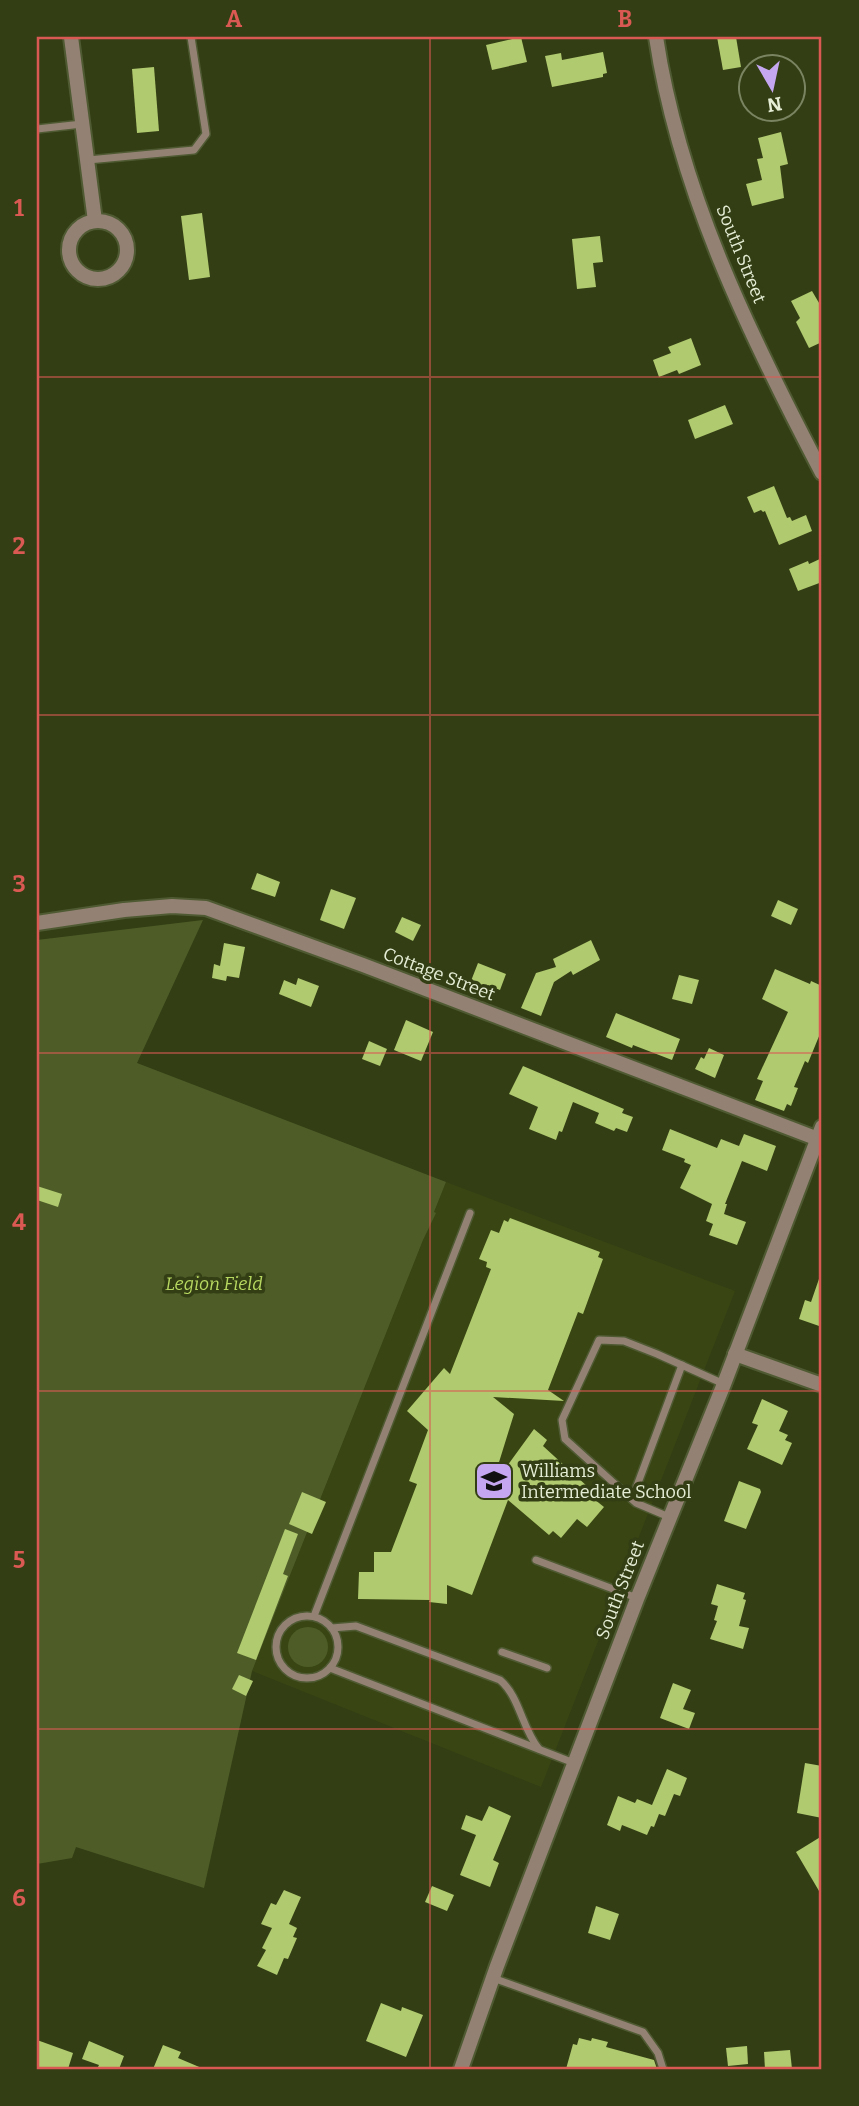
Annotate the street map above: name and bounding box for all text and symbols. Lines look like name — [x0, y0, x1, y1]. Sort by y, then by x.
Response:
text: A — [226, 5, 243, 33]
text: B — [618, 5, 632, 33]
north arrow — [736, 52, 806, 122]
text: N — [765, 92, 784, 117]
text: 1 — [14, 194, 24, 222]
street label: South Street — [711, 202, 771, 307]
text: 2 — [13, 532, 26, 560]
text: 3 — [12, 870, 26, 898]
street label: Cottage Street — [380, 943, 499, 1006]
text: 4 — [12, 1208, 26, 1236]
park label: Legion Field — [165, 1273, 263, 1295]
school or university icon: Williams Intermediate School — [473, 1460, 515, 1502]
place label: Williams Intermediate School — [521, 1460, 692, 1503]
street label: South Street — [591, 1537, 649, 1643]
text: 5 — [13, 1546, 25, 1574]
text: 6 — [12, 1884, 26, 1912]

